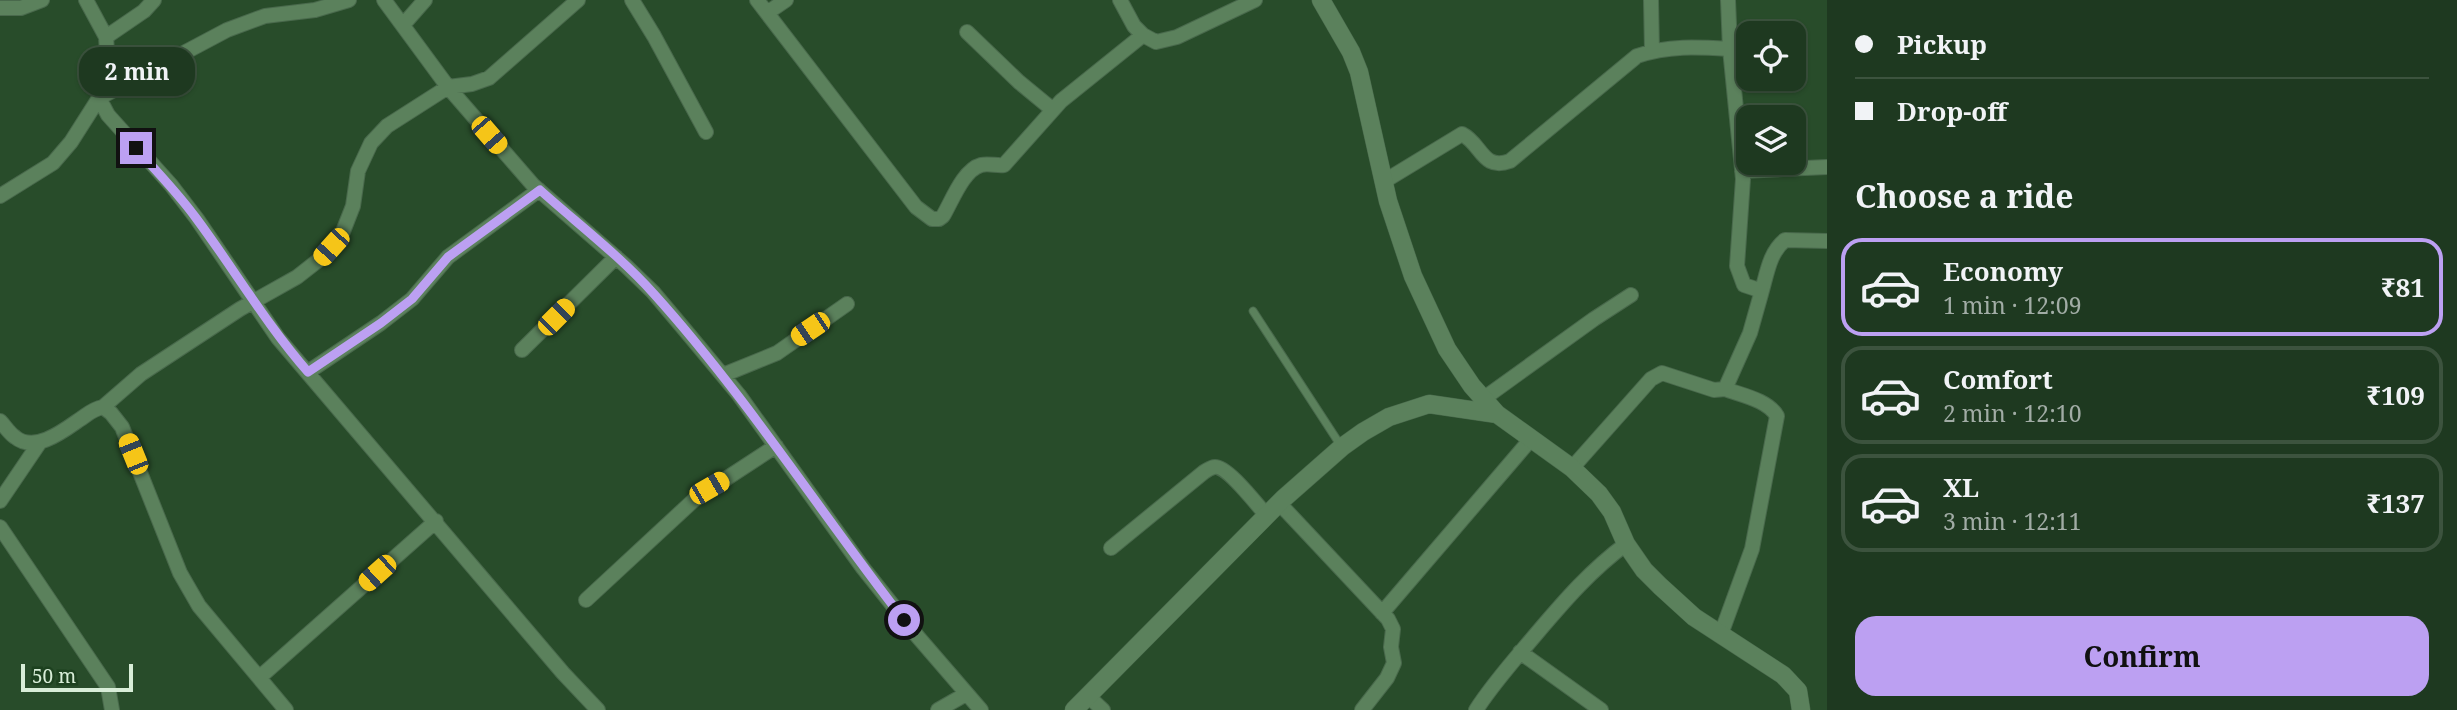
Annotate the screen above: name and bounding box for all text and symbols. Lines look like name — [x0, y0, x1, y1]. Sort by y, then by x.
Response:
map controls — [1736, 21, 1806, 175]
button: locate — [1736, 21, 1806, 91]
text: Pickup — [1897, 26, 1987, 62]
callout: 2 min — [78, 46, 194, 96]
text: 2 min — [104, 55, 170, 87]
text: Drop-off — [1897, 93, 2007, 129]
button: layers — [1736, 105, 1806, 175]
car — [468, 112, 511, 158]
route end — [120, 132, 152, 164]
text: Choose a ride — [1855, 174, 2074, 217]
car — [310, 224, 353, 270]
text: Economy — [1943, 253, 2063, 289]
icon: car — [1859, 256, 1922, 319]
text: ₹81 — [2381, 269, 2425, 305]
text: 1 min · 12:09 — [1943, 289, 2081, 321]
car — [534, 295, 579, 339]
car — [787, 309, 834, 349]
text: Comfort — [1943, 361, 2053, 397]
icon: car — [1859, 364, 1922, 427]
text: ₹109 — [2366, 377, 2425, 413]
text: 2 min · 12:10 — [1943, 397, 2081, 429]
car — [116, 431, 151, 477]
car — [686, 468, 733, 508]
text: XL — [1943, 469, 1979, 505]
icon: car — [1859, 472, 1922, 535]
text: ₹137 — [2366, 485, 2425, 521]
text: 3 min · 12:11 — [1943, 505, 2081, 537]
car — [355, 551, 400, 595]
route start — [888, 604, 920, 636]
button: Confirm — [1855, 616, 2429, 696]
scale bar — [21, 661, 133, 693]
text: 50 m — [32, 663, 76, 689]

